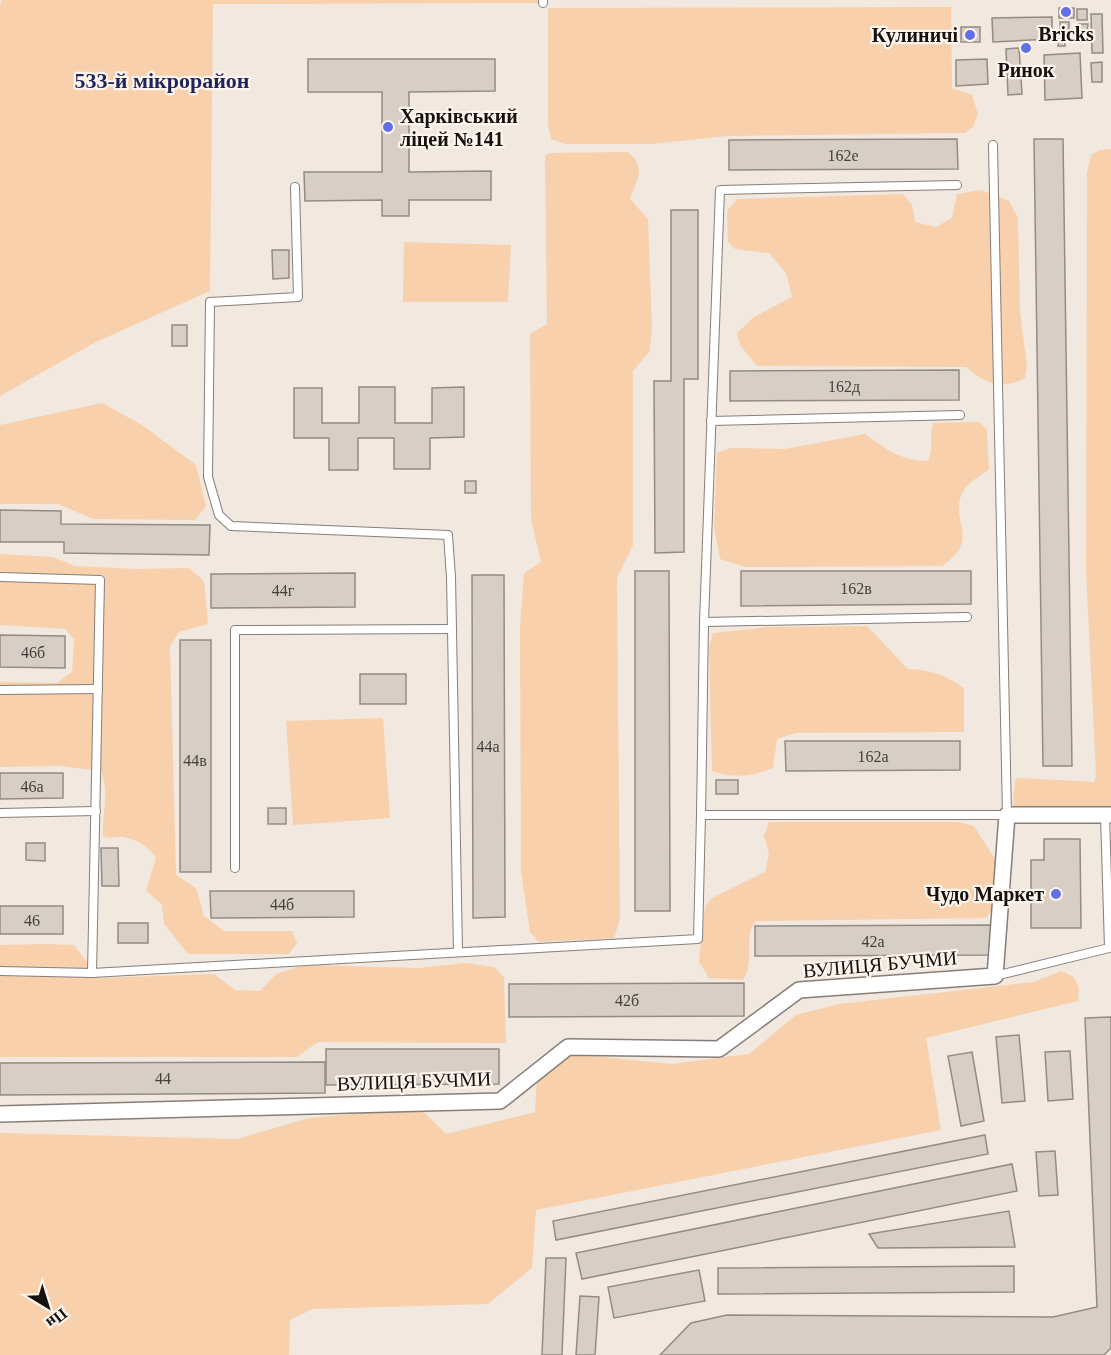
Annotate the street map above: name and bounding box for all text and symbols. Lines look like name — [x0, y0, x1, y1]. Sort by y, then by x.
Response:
marker: Bricks — [1059, 5, 1073, 19]
place label: Bricks — [1038, 23, 1094, 45]
place label: Кулиничі — [872, 24, 958, 47]
marker: Кулиничі — [963, 28, 977, 42]
marker: Ринок — [1019, 41, 1033, 55]
place label: Ринок — [998, 59, 1055, 81]
district label: 533-й мікрорайон — [74, 68, 250, 93]
place label: Харківський ліцей №141 — [400, 105, 518, 150]
marker: Харківський ліцей №141 — [381, 120, 395, 134]
house number: 162е — [827, 147, 859, 164]
house number: 162д — [828, 378, 860, 396]
house number: 162в — [840, 580, 872, 597]
house number: 44г — [272, 582, 295, 599]
house number: 46б — [21, 644, 45, 661]
house number: 44а — [476, 738, 500, 755]
house number: 162а — [857, 748, 889, 765]
house number: 44в — [183, 752, 207, 769]
house number: 46а — [20, 778, 44, 795]
place label: Чудо Маркет — [926, 883, 1044, 906]
marker: Чудо Маркет — [1049, 887, 1063, 901]
house number: 44б — [270, 896, 294, 913]
house number: 46 — [24, 912, 40, 929]
house number: 42а — [861, 933, 885, 950]
street label: ВУЛИЦЯ БУЧМИ — [802, 946, 958, 983]
house number: 42б — [615, 992, 639, 1009]
street label: ВУЛИЦЯ БУЧМИ — [336, 1067, 492, 1096]
house number: 44 — [155, 1070, 171, 1087]
north arrow — [18, 1277, 78, 1337]
text: Пн — [43, 1305, 71, 1332]

